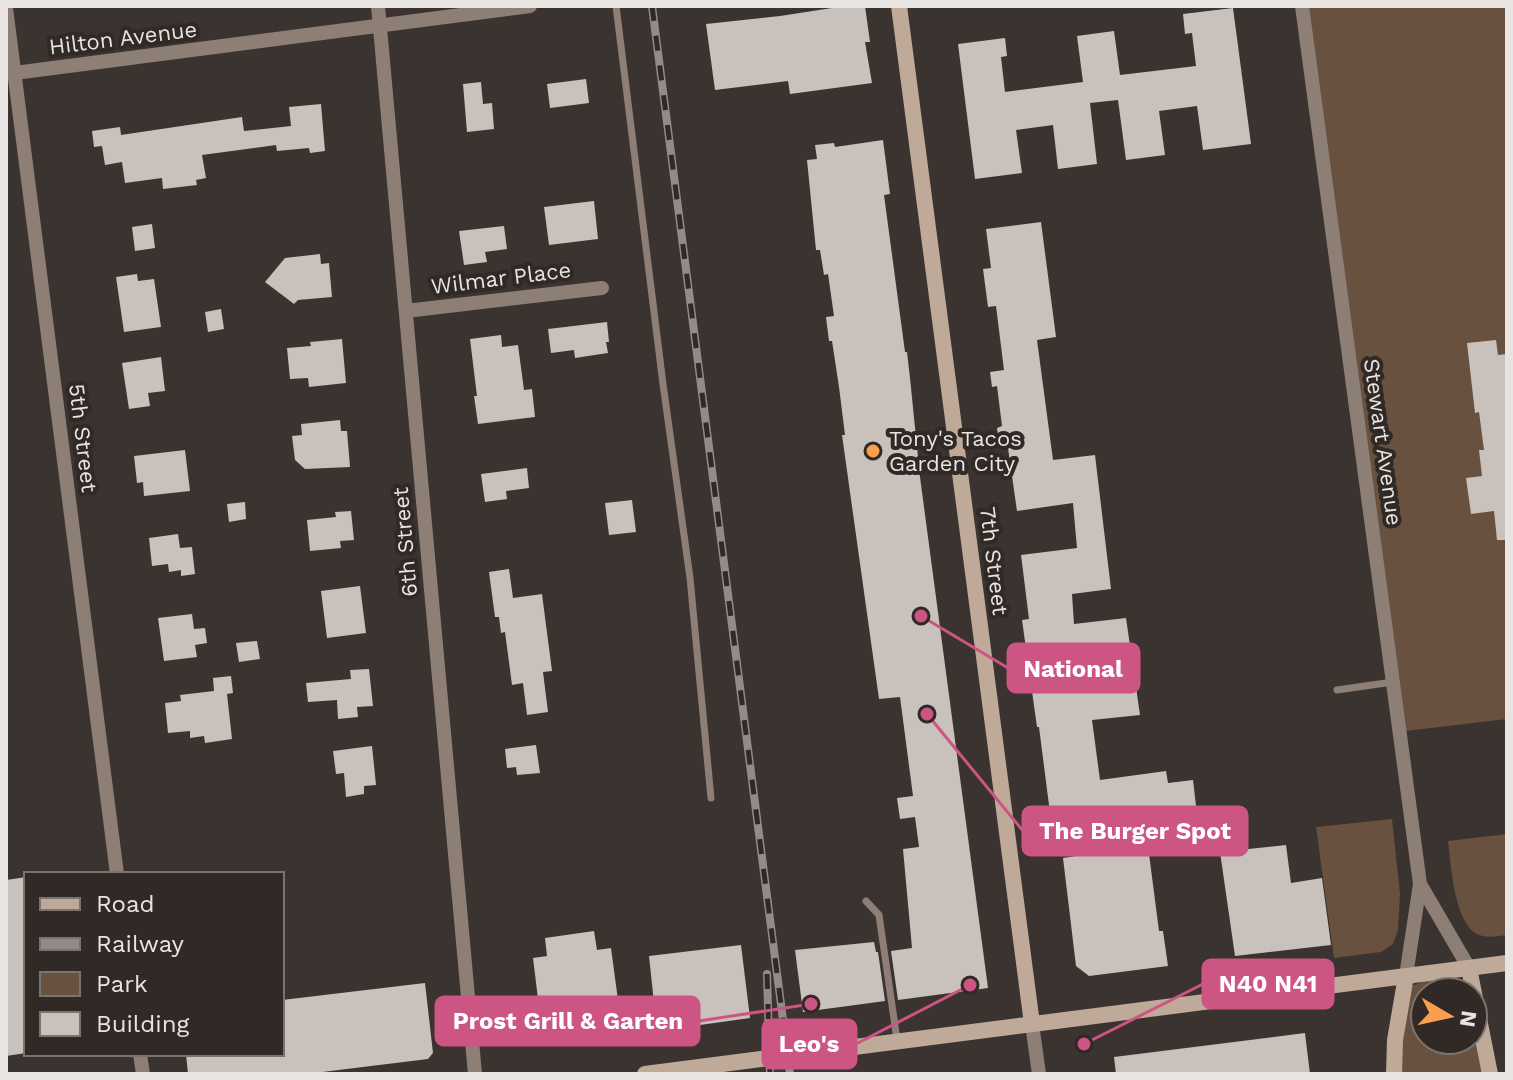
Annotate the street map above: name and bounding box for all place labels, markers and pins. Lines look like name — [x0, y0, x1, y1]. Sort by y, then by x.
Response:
place label: Tony's Tacos Garden City — [889, 426, 1022, 476]
marker: Tony's Tacos Garden City — [864, 442, 882, 460]
callout: National — [1008, 644, 1139, 692]
callout: The Burger Spot — [1023, 807, 1247, 855]
callout: N40 N41 — [1203, 960, 1333, 1008]
callout: Prost Grill & Garten — [436, 997, 699, 1045]
callout: Leo's — [763, 1020, 856, 1068]

